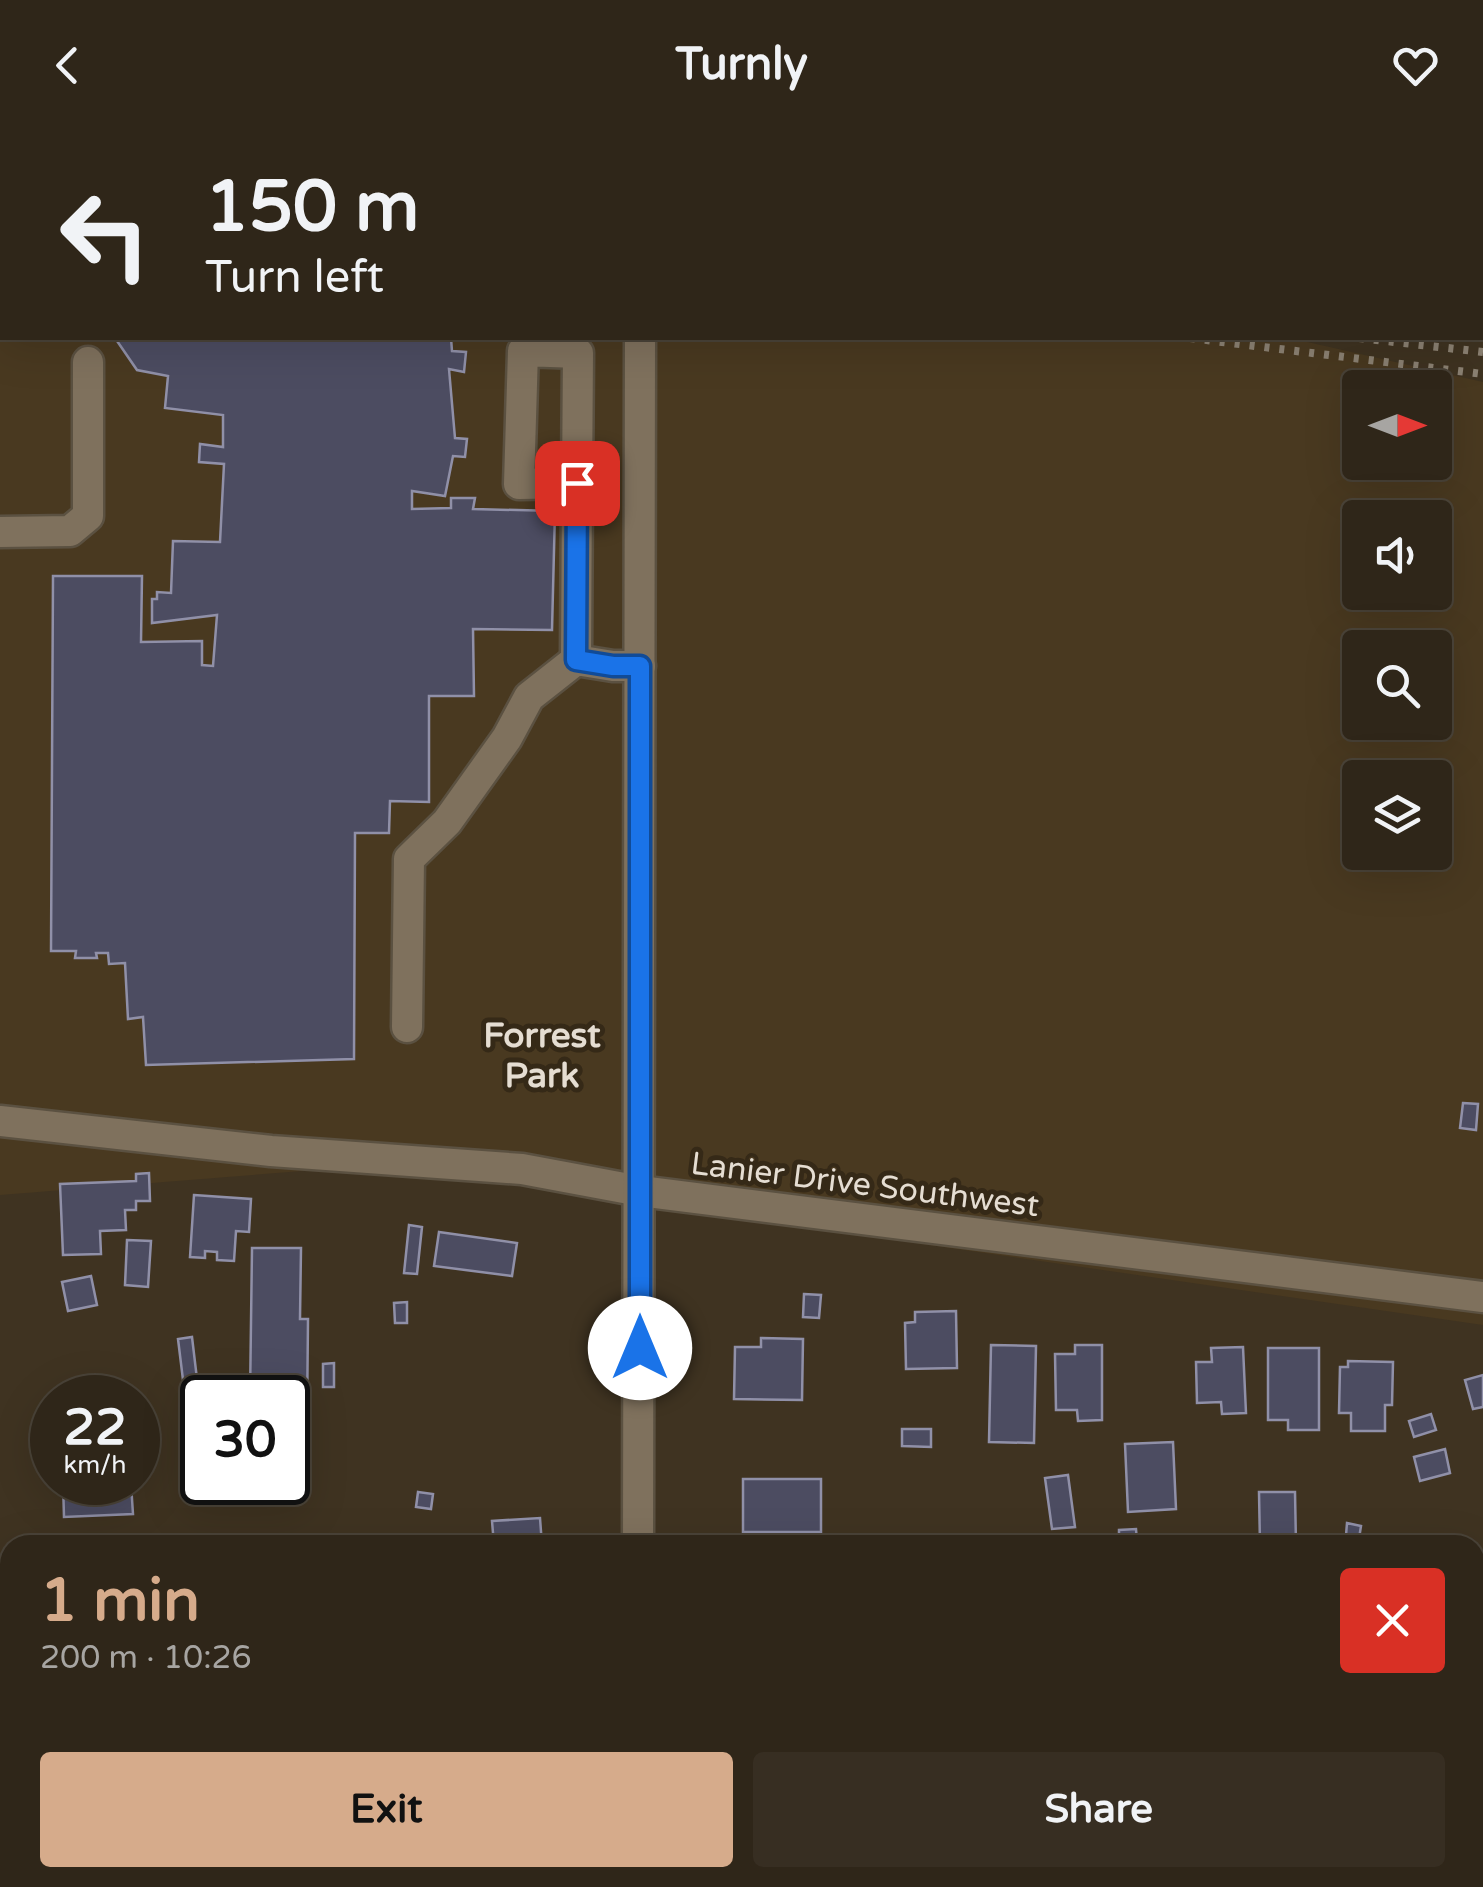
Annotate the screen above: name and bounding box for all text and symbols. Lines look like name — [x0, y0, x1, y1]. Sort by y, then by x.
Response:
icon: back — [40, 38, 95, 93]
text: Turnly — [675, 38, 808, 92]
icon: heart — [1388, 38, 1443, 93]
text: 150 m — [205, 166, 419, 250]
icon: left — [40, 170, 170, 300]
text: Turn left — [205, 251, 384, 305]
north arrow — [1342, 370, 1452, 480]
map controls — [1342, 370, 1452, 870]
pin — [535, 441, 620, 526]
icon: arrive — [550, 456, 605, 511]
button: sound — [1342, 500, 1452, 610]
button: search — [1342, 630, 1452, 740]
button: layers — [1342, 760, 1452, 870]
district label: Forrest Park — [483, 1015, 601, 1097]
street label: Lanier Drive Southwest — [689, 1145, 1041, 1225]
position arrow — [588, 1296, 692, 1400]
speed limit sign: 30 — [180, 1375, 310, 1505]
text: 22 — [64, 1398, 126, 1458]
text: km/h — [64, 1450, 126, 1480]
text: 1 min — [40, 1565, 200, 1637]
button: close — [1340, 1568, 1445, 1673]
text: 200 m · 10:26 — [40, 1639, 252, 1677]
button: Exit — [40, 1752, 733, 1867]
button: Share — [753, 1752, 1445, 1867]

